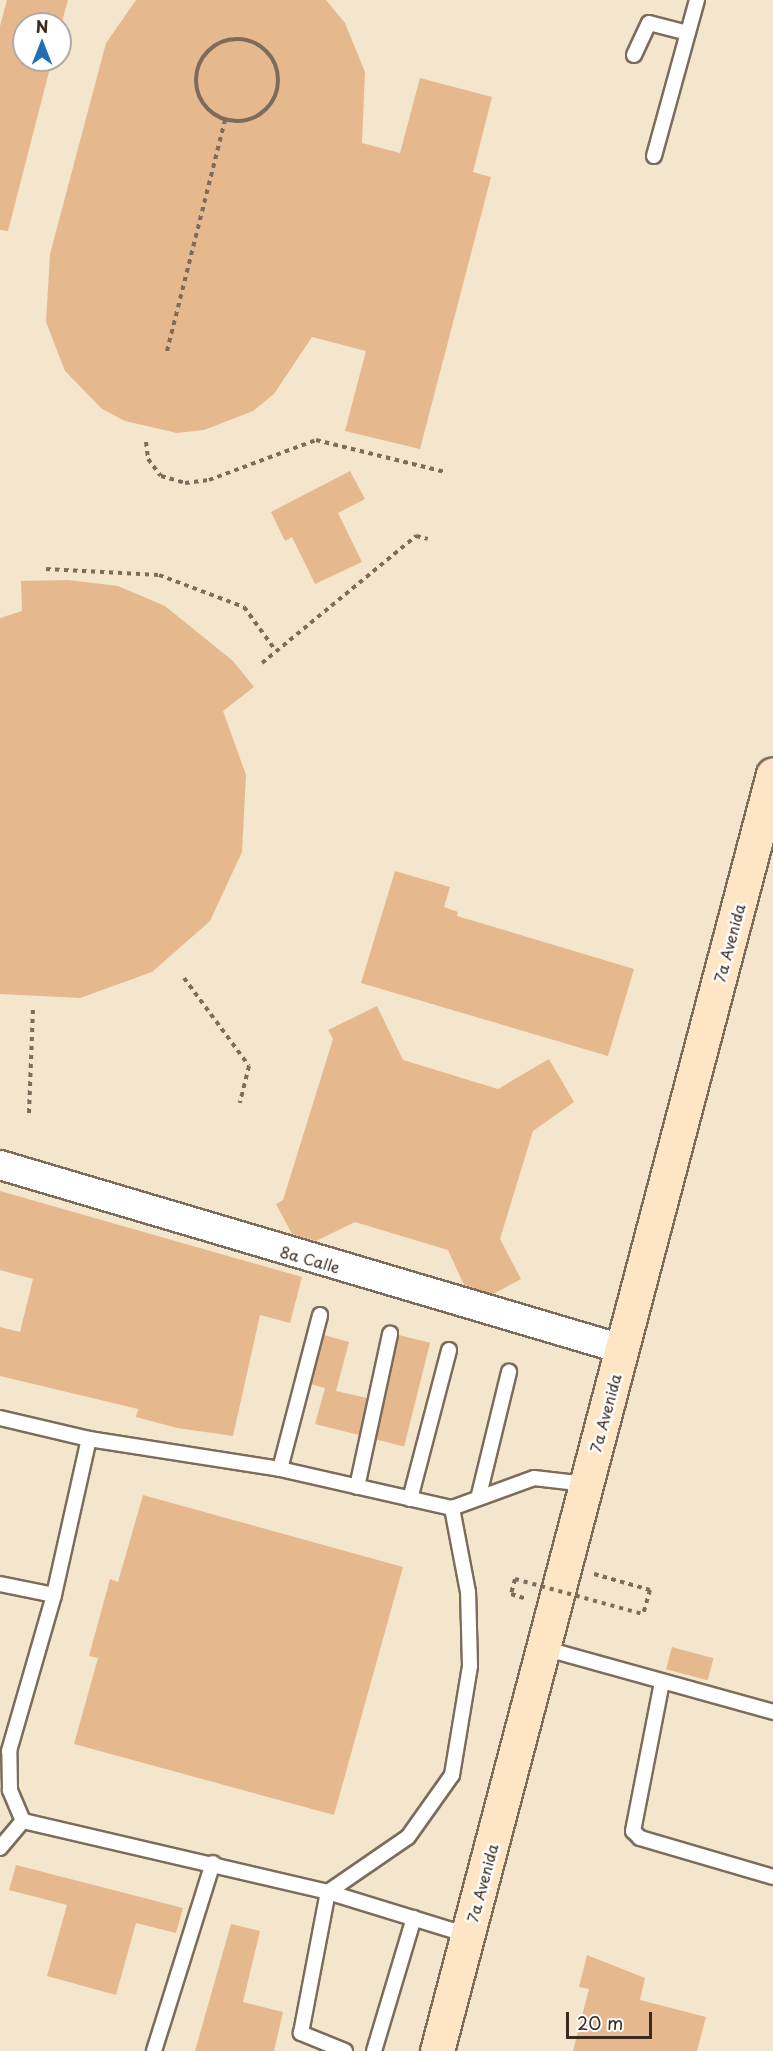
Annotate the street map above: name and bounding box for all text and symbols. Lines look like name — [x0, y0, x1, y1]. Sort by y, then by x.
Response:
north arrow — [12, 12, 72, 72]
text: N — [36, 14, 48, 38]
street label: 7a Avenida — [710, 902, 748, 984]
street label: 8a Calle — [279, 1242, 341, 1276]
street label: 7a Avenida — [586, 1372, 624, 1454]
street label: 7a Avenida — [463, 1842, 501, 1924]
scale bar — [569, 2000, 654, 2038]
text: 20 m — [577, 2009, 623, 2036]

